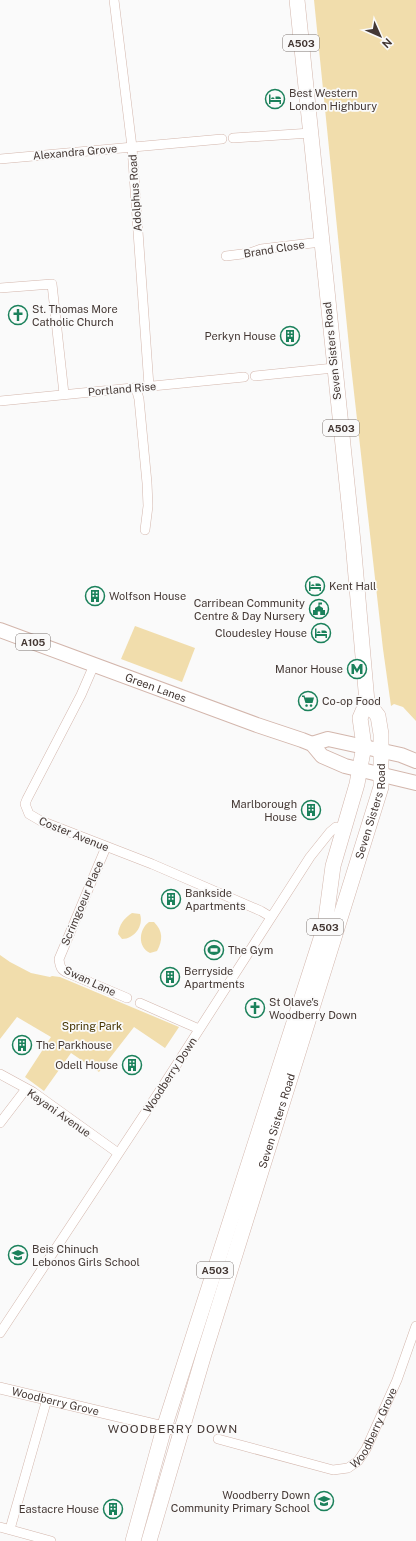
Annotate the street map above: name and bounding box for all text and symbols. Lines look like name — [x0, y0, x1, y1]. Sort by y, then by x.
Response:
north arrow — [360, 16, 400, 56]
road number: A503 — [283, 35, 319, 51]
text: N — [380, 36, 394, 50]
place label: Best Western London Highbury — [289, 87, 377, 112]
hotel icon: Best Western London Highbury — [264, 88, 286, 110]
street label: Alexandra Grove — [32, 142, 118, 162]
street label: Adolphus Road — [126, 154, 144, 232]
street label: Brand Close — [243, 238, 305, 260]
street label: Seven Sisters Road — [321, 301, 343, 401]
place label: St. Thomas More Catholic Church — [32, 303, 118, 328]
church icon: St. Thomas More Catholic Church — [7, 304, 29, 326]
building icon: Perkyn House — [279, 325, 301, 347]
place label: Perkyn House — [205, 330, 276, 342]
street label: Portland Rise — [87, 380, 157, 398]
road number: A503 — [323, 420, 359, 436]
hotel icon: Kent Hall — [304, 575, 326, 597]
place label: Kent Hall — [329, 580, 376, 592]
building icon: Wolfson House — [84, 585, 106, 607]
place label: Wolfson House — [109, 590, 186, 602]
place label: Carribean Community Centre & Day Nursery — [194, 597, 305, 622]
public building icon: Carribean Community Centre & Day Nursery — [308, 598, 330, 620]
hotel icon: Cloudesley House — [310, 622, 332, 644]
place label: Cloudesley House — [215, 627, 307, 639]
road number: A105 — [16, 634, 50, 650]
metro station icon: Manor House — [346, 658, 368, 680]
place label: Manor House — [275, 663, 343, 675]
street label: Green Lanes — [123, 671, 188, 704]
supermarket icon: Co-op Food — [297, 690, 319, 712]
place label: Co-op Food — [322, 695, 381, 707]
street label: Seven Sisters Road — [353, 764, 387, 861]
place label: Marlborough House — [231, 798, 297, 823]
building icon: Marlborough House — [300, 799, 322, 821]
street label: Coster Avenue — [37, 815, 111, 853]
street label: Scrimgoeur Place — [59, 859, 105, 947]
place label: Bankside Apartments — [185, 887, 246, 912]
building icon: Bankside Apartments — [160, 888, 182, 910]
road number: A503 — [307, 919, 343, 935]
sports icon: The Gym — [203, 939, 225, 961]
place label: The Gym — [228, 944, 273, 956]
street label: Swan Lane — [62, 964, 118, 998]
place label: Berryside Apartments — [184, 965, 245, 990]
building icon: Berryside Apartments — [159, 966, 181, 988]
place label: St Olave's Woodberry Down — [269, 996, 357, 1021]
church icon: St Olave's Woodberry Down — [244, 997, 266, 1019]
park label: Spring Park — [62, 1020, 122, 1032]
building icon: The Parkhouse — [11, 1034, 33, 1056]
street label: Woodberry Down — [141, 1035, 199, 1115]
place label: The Parkhouse — [36, 1039, 112, 1051]
building icon: Odell House — [121, 1054, 143, 1076]
place label: Odell House — [55, 1059, 118, 1071]
street label: Seven Sisters Road — [256, 1072, 297, 1170]
street label: Kayani Avenue — [25, 1087, 93, 1139]
place label: Beis Chinuch Lebonos Girls School — [32, 1243, 140, 1268]
school or university icon: Beis Chinuch Lebonos Girls School — [7, 1244, 29, 1266]
road number: A503 — [197, 1262, 233, 1278]
street label: Woodberry Grove — [11, 1385, 100, 1417]
street label: Woodberry Grove — [348, 1386, 399, 1471]
district label: WOODBERRY DOWN — [108, 1422, 238, 1436]
place label: Woodberry Down Community Primary School — [171, 1489, 310, 1514]
school or university icon: Woodberry Down Community Primary School — [313, 1490, 335, 1512]
building icon: Eastacre House — [102, 1498, 124, 1520]
place label: Eastacre House — [19, 1503, 99, 1515]

